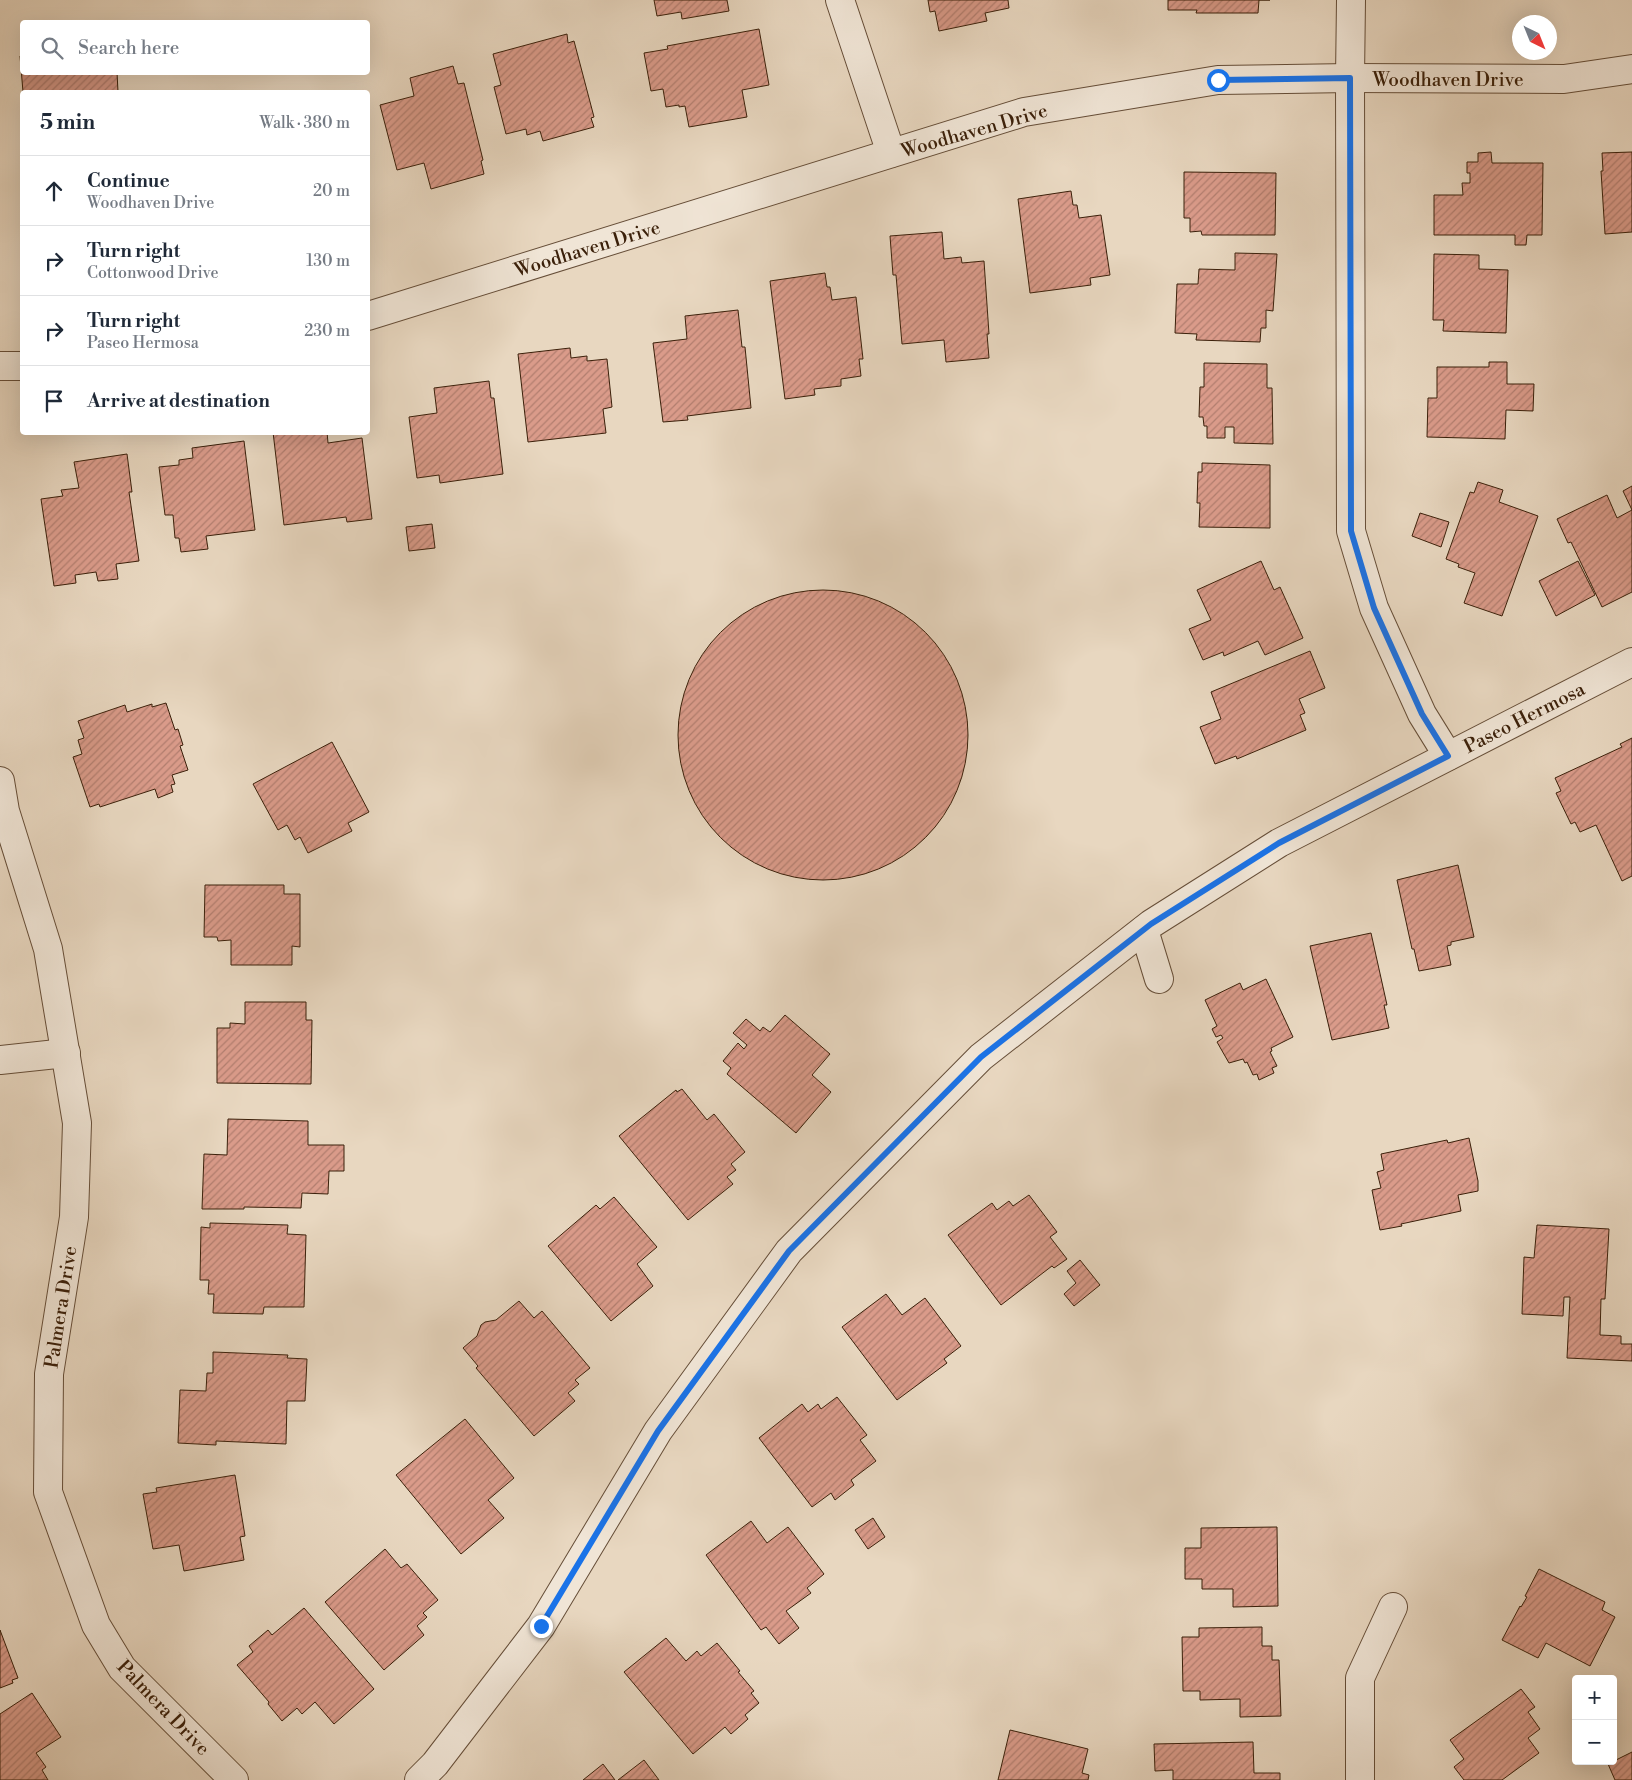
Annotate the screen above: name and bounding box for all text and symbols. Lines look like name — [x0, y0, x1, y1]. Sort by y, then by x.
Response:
north arrow — [1512, 15, 1557, 60]
search box — [20, 20, 370, 75]
icon: search — [38, 34, 66, 62]
text: Search here — [78, 36, 179, 60]
street label: Woodhaven Drive — [1371, 68, 1524, 92]
route start — [1207, 69, 1230, 92]
street label: Woodhaven Drive — [897, 99, 1050, 164]
text: 5 min — [40, 110, 95, 136]
text: Walk · 380 m — [260, 113, 350, 133]
text: Continue — [87, 169, 170, 193]
icon: ahead — [40, 177, 68, 205]
text: 20 m — [313, 181, 350, 201]
text: Woodhaven Drive — [87, 193, 214, 213]
street label: Woodhaven Drive — [511, 215, 663, 283]
text: Turn right — [87, 239, 180, 263]
icon: right — [40, 247, 68, 275]
text: 130 m — [306, 251, 350, 271]
text: Cottonwood Drive — [87, 263, 218, 283]
text: Turn right — [87, 309, 180, 333]
icon: right — [40, 317, 68, 345]
text: 230 m — [304, 321, 350, 341]
text: Paseo Hermosa — [87, 333, 199, 353]
icon: arrive — [40, 387, 68, 415]
text: Arrive at destination — [87, 389, 270, 413]
street label: Paseo Hermosa — [1460, 677, 1589, 759]
street label: Palmera Drive — [39, 1244, 83, 1370]
route end — [530, 1615, 553, 1638]
street label: Palmera Drive — [112, 1655, 215, 1760]
map controls — [1572, 1675, 1617, 1765]
button: + — [1572, 1675, 1617, 1720]
button: − — [1572, 1720, 1617, 1765]

